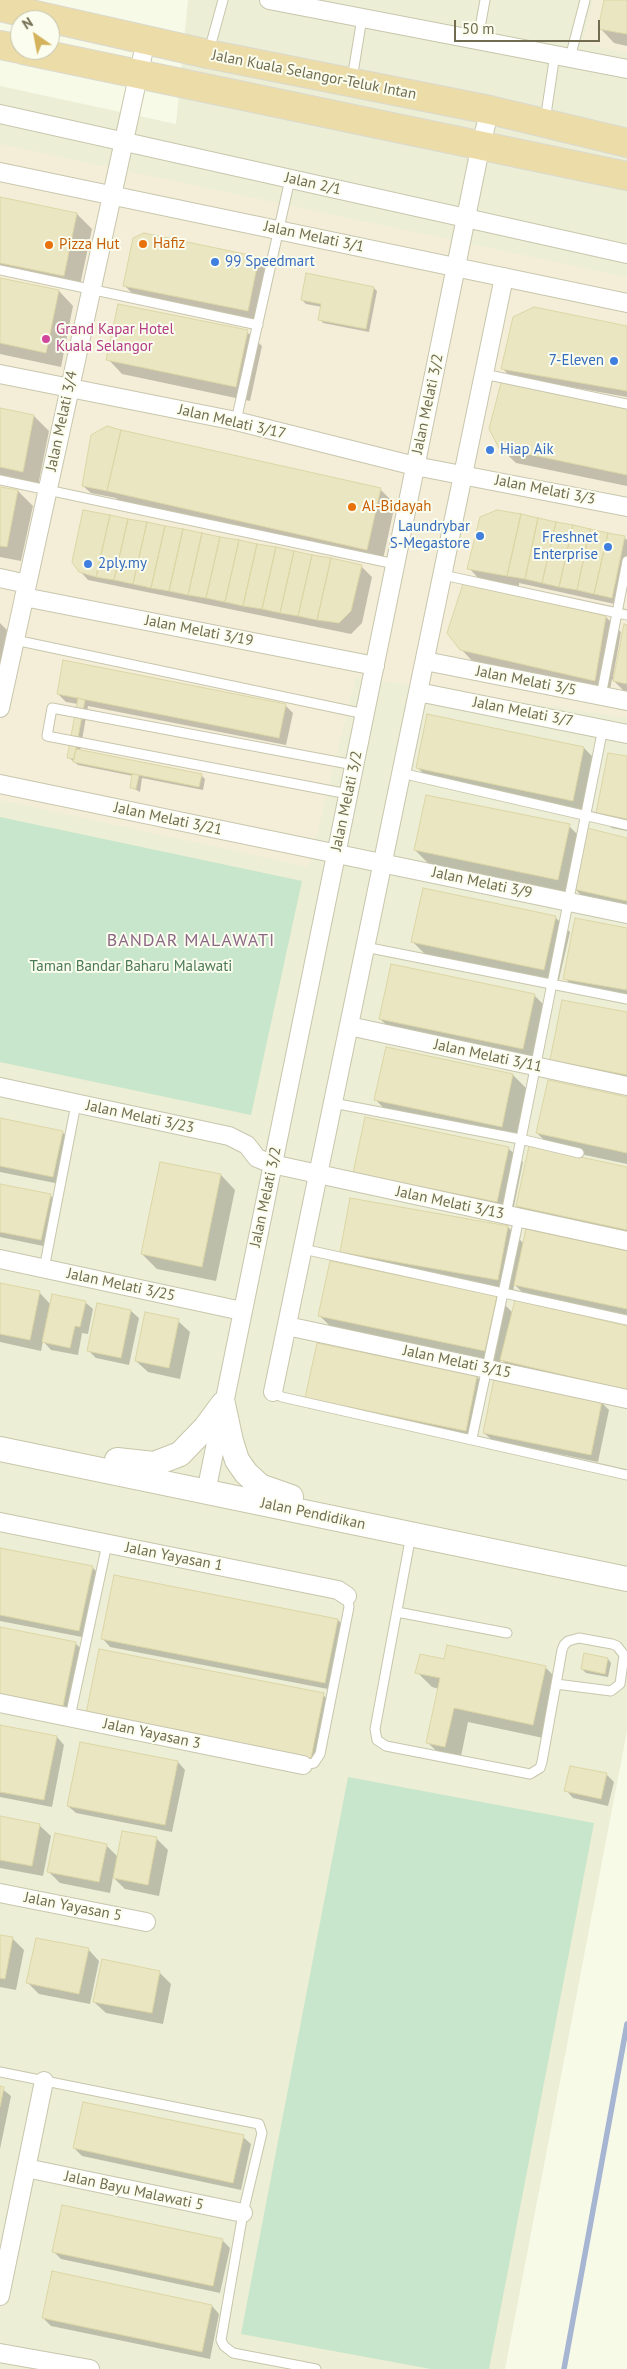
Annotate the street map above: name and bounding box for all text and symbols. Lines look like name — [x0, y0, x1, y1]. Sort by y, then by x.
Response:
north arrow — [10, 10, 60, 60]
scale bar — [457, 10, 603, 42]
text: N — [19, 13, 36, 33]
text: 50 m — [462, 19, 495, 38]
street label: Jalan Kuala Selangor-Teluk Intan — [210, 46, 418, 104]
street label: Jalan 2/1 — [283, 169, 343, 199]
street label: Jalan Melati 3/1 — [262, 218, 366, 256]
place label: Hafiz — [153, 235, 185, 253]
place label: Pizza Hut — [59, 236, 120, 254]
marker: Hafiz — [137, 238, 149, 250]
marker: Pizza Hut — [43, 239, 55, 251]
place label: 99 Speedmart — [225, 253, 315, 271]
marker: 99 Speedmart — [209, 256, 221, 268]
place label: Grand Kapar Hotel Kuala Selangor — [56, 321, 174, 356]
marker: Grand Kapar Hotel Kuala Selangor — [40, 333, 52, 345]
street label: Jalan Melati 3/2 — [409, 352, 447, 456]
place label: 7-Eleven — [549, 352, 604, 370]
marker: 7-Eleven — [608, 355, 620, 367]
street label: Jalan Melati 3/4 — [43, 369, 81, 473]
street label: Jalan Melati 3/17 — [176, 401, 288, 443]
place label: Hiap Aik — [500, 441, 554, 459]
marker: Hiap Aik — [484, 444, 496, 456]
street label: Jalan Melati 3/3 — [493, 471, 597, 509]
place label: Al-Bidayah — [362, 498, 431, 516]
marker: Al-Bidayah — [346, 501, 358, 513]
place label: Laundrybar S-Megastore — [390, 518, 470, 553]
place label: Freshnet Enterprise — [533, 529, 598, 564]
marker: Laundrybar S-Megastore — [474, 530, 486, 542]
marker: Freshnet Enterprise — [602, 541, 614, 553]
place label: 2ply.my — [98, 555, 147, 573]
marker: 2ply.my — [82, 558, 94, 570]
street label: Jalan Melati 3/19 — [143, 612, 255, 650]
street label: Jalan Melati 3/5 — [474, 662, 578, 700]
street label: Jalan Melati 3/7 — [471, 693, 575, 731]
street label: Jalan Melati 3/2 — [328, 749, 366, 853]
street label: Jalan Melati 3/21 — [112, 799, 224, 839]
street label: Jalan Melati 3/9 — [430, 864, 534, 902]
district label: BANDAR MALAWATI — [105, 930, 277, 952]
park label: Taman Bandar Baharu Malawati — [30, 958, 232, 976]
street label: Jalan Melati 3/11 — [432, 1036, 544, 1076]
street label: Jalan Melati 3/23 — [84, 1097, 196, 1137]
street label: Jalan Melati 3/2 — [247, 1145, 285, 1249]
street label: Jalan Melati 3/13 — [394, 1183, 506, 1223]
street label: Jalan Melati 3/25 — [65, 1265, 177, 1305]
street label: Jalan Melati 3/15 — [401, 1342, 513, 1382]
street label: Jalan Pendidikan — [259, 1494, 367, 1534]
street label: Jalan Yayasan 1 — [124, 1539, 224, 1575]
street label: Jalan Yayasan 3 — [102, 1715, 202, 1753]
street label: Jalan Yayasan 5 — [23, 1889, 123, 1925]
street label: Jalan Bayu Malawati 5 — [63, 2167, 205, 2215]

